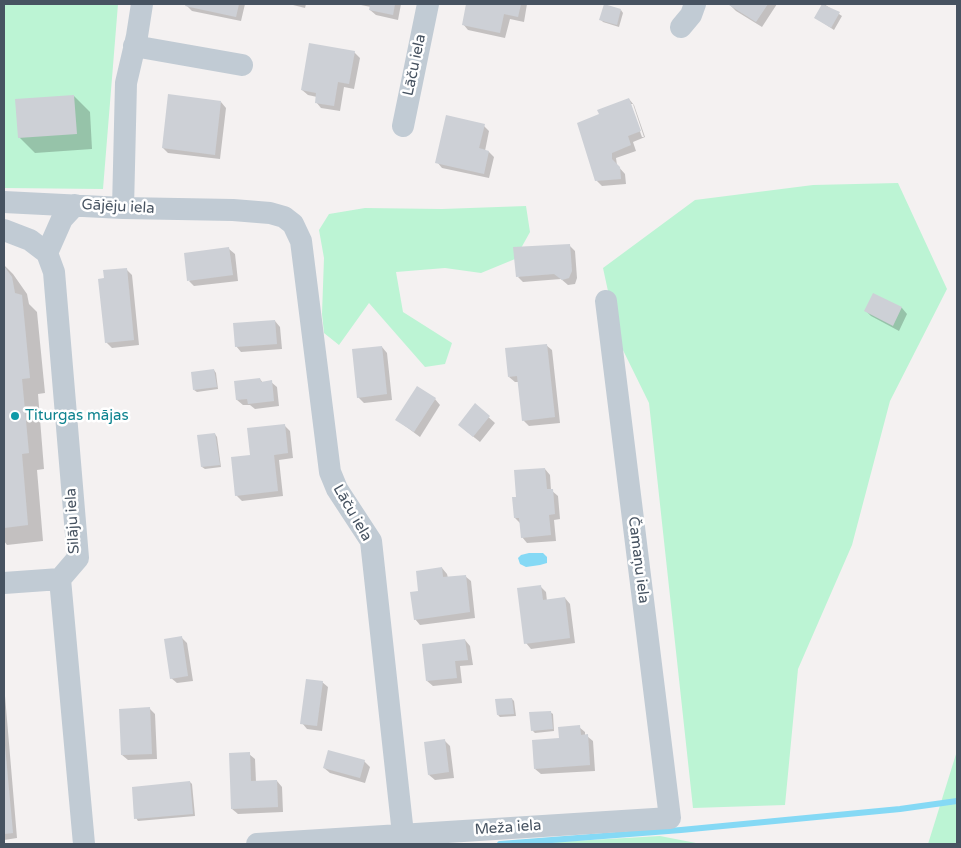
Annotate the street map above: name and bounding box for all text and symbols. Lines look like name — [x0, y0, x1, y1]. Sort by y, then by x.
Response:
street label: Lāču iela — [400, 33, 430, 97]
street label: Gājēju iela — [81, 196, 155, 218]
place label: Titurgas mājas — [25, 407, 129, 425]
marker: Titurgas mājas — [9, 410, 21, 422]
street label: Lāču iela — [329, 481, 375, 545]
street label: Silāju iela — [62, 487, 84, 555]
street label: Čamaņu iela — [624, 515, 652, 605]
street label: Meža iela — [474, 817, 542, 839]

